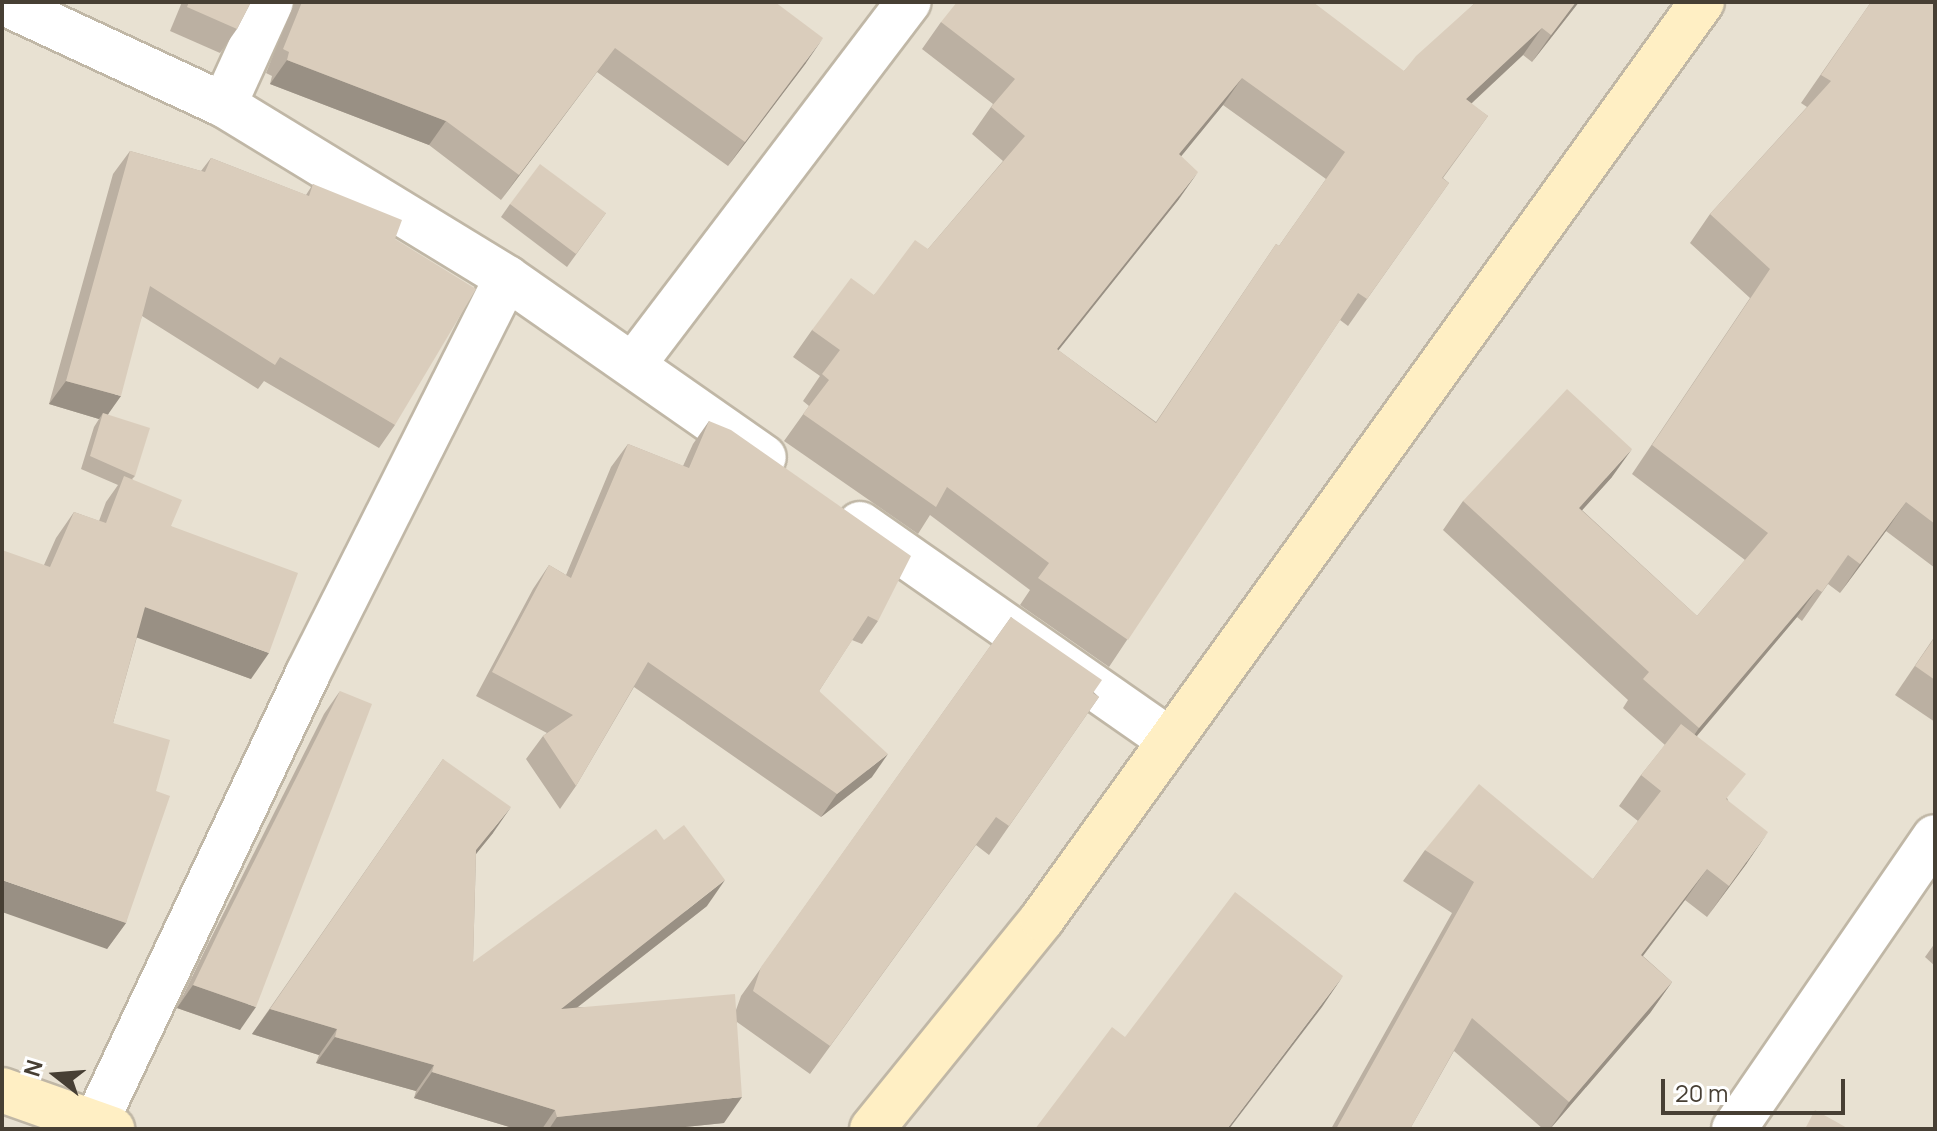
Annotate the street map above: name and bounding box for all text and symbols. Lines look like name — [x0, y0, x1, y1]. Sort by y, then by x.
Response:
north arrow — [16, 1035, 96, 1115]
text: N — [16, 1056, 50, 1080]
scale bar — [1665, 1063, 1849, 1113]
text: 20 m — [1675, 1076, 1728, 1109]

